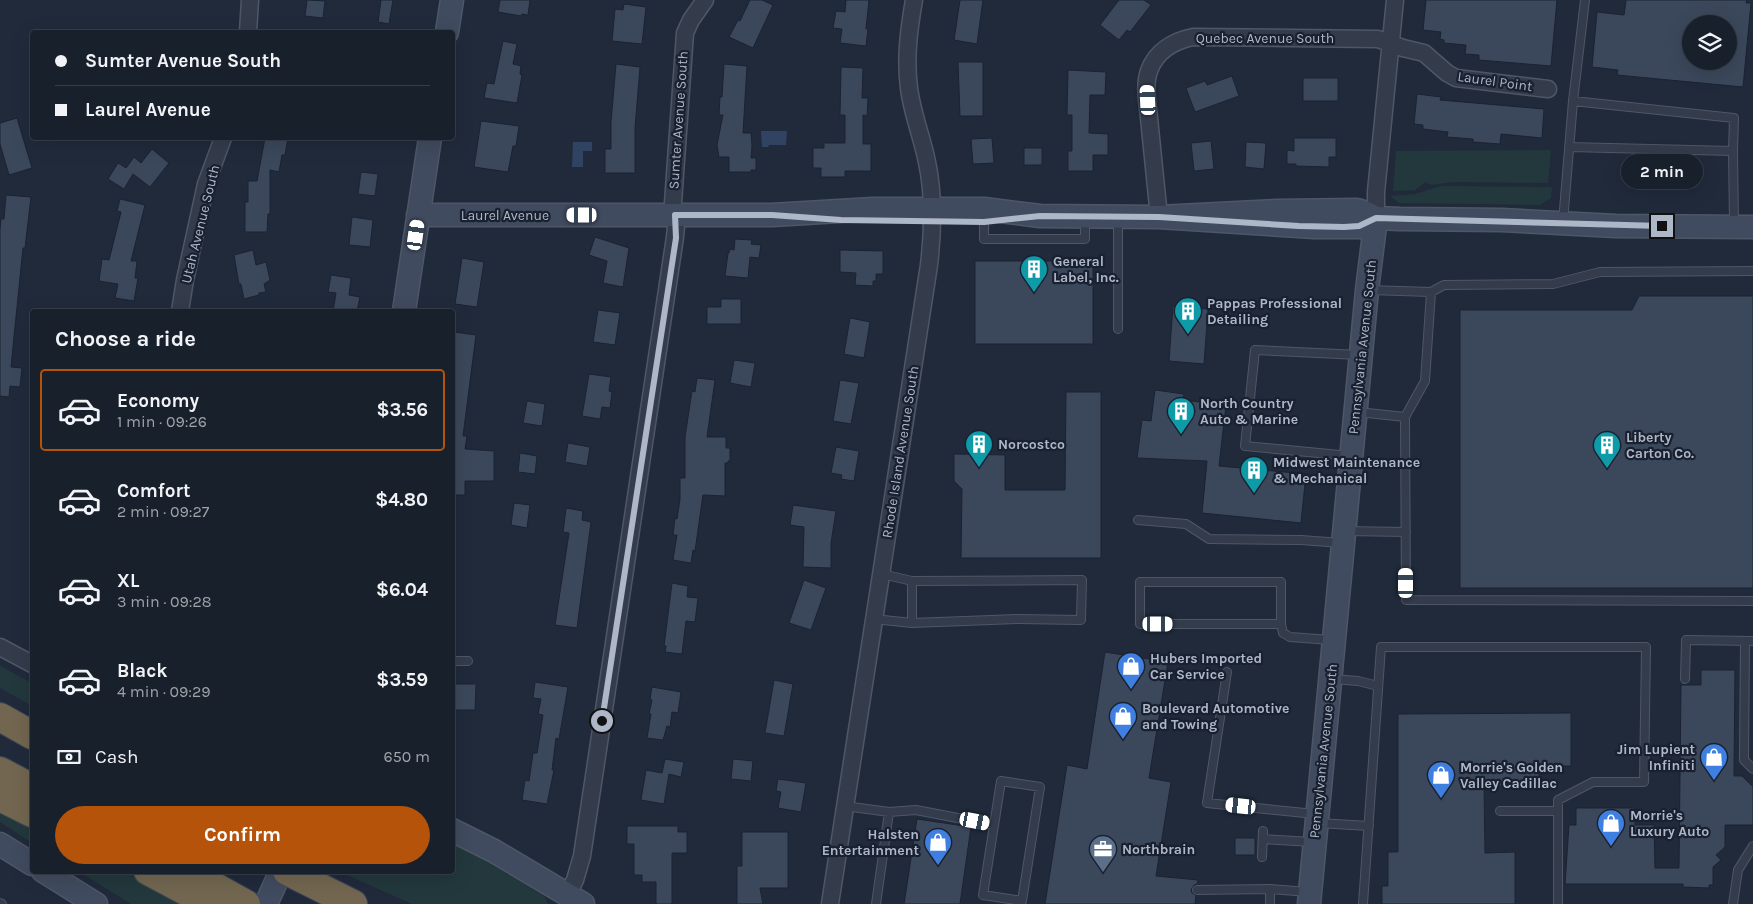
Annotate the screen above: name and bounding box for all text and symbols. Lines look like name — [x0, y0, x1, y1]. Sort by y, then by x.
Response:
map controls — [1682, 15, 1737, 70]
button: layers — [1682, 15, 1737, 70]
street label: Quebec Avenue South — [1196, 30, 1334, 47]
text: Sumter Avenue South — [85, 50, 281, 72]
street label: Sumter Avenue South — [665, 50, 692, 190]
street label: Laurel Point — [1456, 68, 1534, 95]
car — [1139, 85, 1156, 115]
text: Laurel Avenue — [85, 99, 211, 121]
callout: 2 min — [1621, 154, 1703, 188]
text: 2 min — [1640, 162, 1684, 181]
street label: Utah Avenue South — [178, 163, 223, 285]
street label: Laurel Avenue — [461, 207, 549, 224]
car — [567, 208, 597, 223]
route end — [1651, 215, 1673, 237]
car — [406, 219, 425, 251]
place label: General Label, Inc. — [1053, 253, 1119, 286]
building icon: General Label, Inc. — [1019, 254, 1049, 293]
street label: Pennsylvania Avenue South — [1345, 259, 1380, 435]
place label: Pappas Professional Detailing — [1207, 295, 1342, 328]
building icon: Pappas Professional Detailing — [1173, 296, 1203, 335]
text: Choose a ride — [55, 326, 196, 352]
street label: Rhode Island Avenue South — [878, 365, 923, 539]
icon: car — [57, 388, 102, 433]
text: Economy — [117, 390, 199, 412]
place label: North Country Auto & Marine — [1200, 395, 1298, 428]
building icon: North Country Auto & Marine — [1166, 396, 1196, 435]
text: $3.56 — [376, 399, 428, 421]
text: 1 min · 09:26 — [117, 412, 207, 431]
building icon: Norcostco — [964, 429, 994, 468]
place label: Liberty Carton Co. — [1626, 429, 1694, 462]
building icon: Liberty Carton Co. — [1592, 430, 1622, 469]
place label: Norcostco — [998, 436, 1065, 453]
place label: Midwest Maintenance & Mechanical — [1273, 454, 1420, 487]
building icon: Midwest Maintenance & Mechanical — [1239, 455, 1269, 494]
icon: car — [57, 478, 102, 523]
text: Comfort — [117, 480, 191, 502]
text: $4.80 — [375, 489, 428, 511]
text: 2 min · 09:27 — [117, 502, 209, 521]
icon: car — [57, 568, 102, 613]
car — [1398, 568, 1413, 598]
text: XL — [117, 570, 139, 592]
text: $6.04 — [376, 579, 428, 601]
text: 3 min · 09:28 — [117, 592, 212, 611]
car — [1143, 617, 1173, 632]
place label: Hubers Imported Car Service — [1150, 650, 1262, 683]
shop icon: Hubers Imported Car Service — [1116, 651, 1146, 690]
icon: car — [57, 658, 102, 703]
text: Black — [117, 660, 168, 682]
street label: Pennsylvania Avenue South — [1306, 663, 1341, 839]
text: $3.59 — [376, 669, 428, 691]
text: 4 min · 09:29 — [117, 682, 211, 701]
place label: Boulevard Automotive and Towing — [1142, 700, 1290, 733]
shop icon: Boulevard Automotive and Towing — [1108, 701, 1138, 740]
route start — [591, 710, 613, 732]
place label: Jim Lupient Infiniti — [1617, 741, 1695, 774]
shop icon: Jim Lupient Infiniti — [1699, 742, 1729, 781]
icon: cash — [55, 743, 83, 771]
text: Cash — [95, 746, 139, 768]
text: 650 m — [384, 747, 430, 766]
place label: Morrie's Golden Valley Cadillac — [1460, 759, 1563, 792]
shop icon: Morrie's Golden Valley Cadillac — [1426, 760, 1456, 799]
car — [1225, 797, 1256, 815]
button: Confirm — [55, 806, 430, 864]
place label: Morrie's Luxury Auto — [1630, 807, 1709, 840]
shop icon: Morrie's Luxury Auto — [1596, 808, 1626, 847]
car — [958, 811, 991, 831]
place label: Halsten Entertainment — [822, 826, 919, 859]
shop icon: Halsten Entertainment — [923, 827, 953, 866]
office icon: Northbrain — [1088, 834, 1118, 873]
place label: Northbrain — [1122, 841, 1195, 858]

